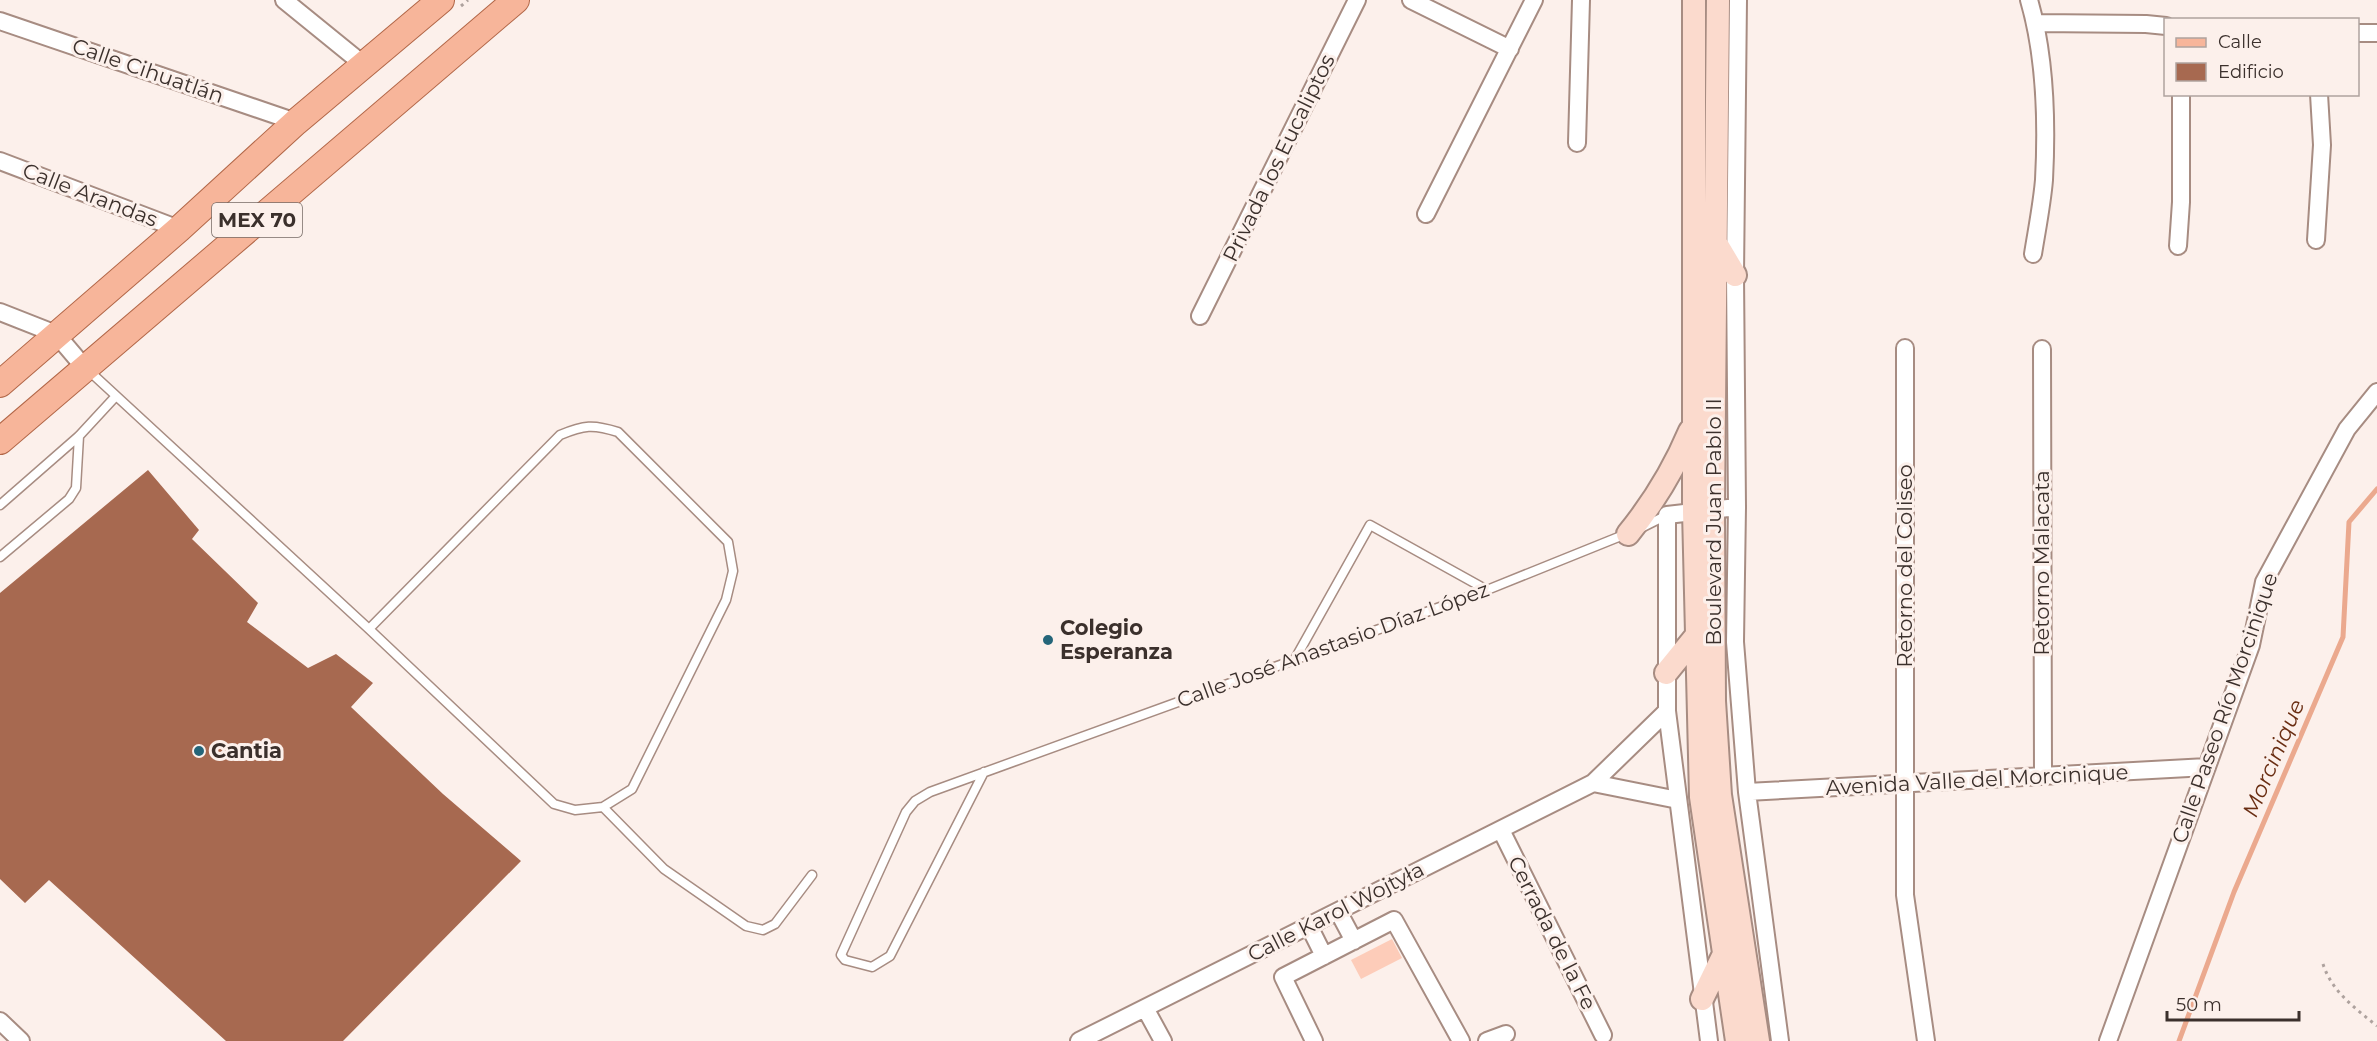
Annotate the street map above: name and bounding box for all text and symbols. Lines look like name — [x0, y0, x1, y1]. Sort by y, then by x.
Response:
legend — [2164, 18, 2359, 96]
text: Calle — [2218, 31, 2262, 53]
street label: Calle Cihuatlán — [69, 33, 227, 108]
street label: Privada los Eucaliptos — [1217, 50, 1340, 266]
text: Edificio — [2218, 61, 2284, 83]
street label: Calle Arandas — [19, 157, 161, 232]
road number: MEX 70 — [212, 203, 302, 237]
street label: Boulevard Juan Pablo II — [1701, 398, 1726, 646]
street label: Retorno del Coliseo — [1892, 464, 1917, 668]
street label: Retorno Malacata — [2029, 470, 2054, 656]
street label: Calle Paseo Río Morcinique — [2167, 569, 2283, 847]
street label: Calle José Anastasio Díaz López — [1173, 576, 1492, 713]
place label: Colegio Esperanza — [1060, 615, 1173, 664]
marker: Colegio Esperanza — [1041, 633, 1055, 647]
water label: Morcinique — [2236, 695, 2310, 821]
place label: Cantia — [211, 738, 282, 763]
marker: Cantia — [192, 744, 206, 758]
street label: Avenida Valle del Morcinique — [1825, 759, 2129, 800]
street label: Cerrada de la Fe — [1503, 852, 1602, 1014]
street label: Calle Karol Wojtyła — [1244, 856, 1428, 967]
scale bar — [2167, 984, 2299, 1022]
text: 50 m — [2176, 994, 2222, 1016]

